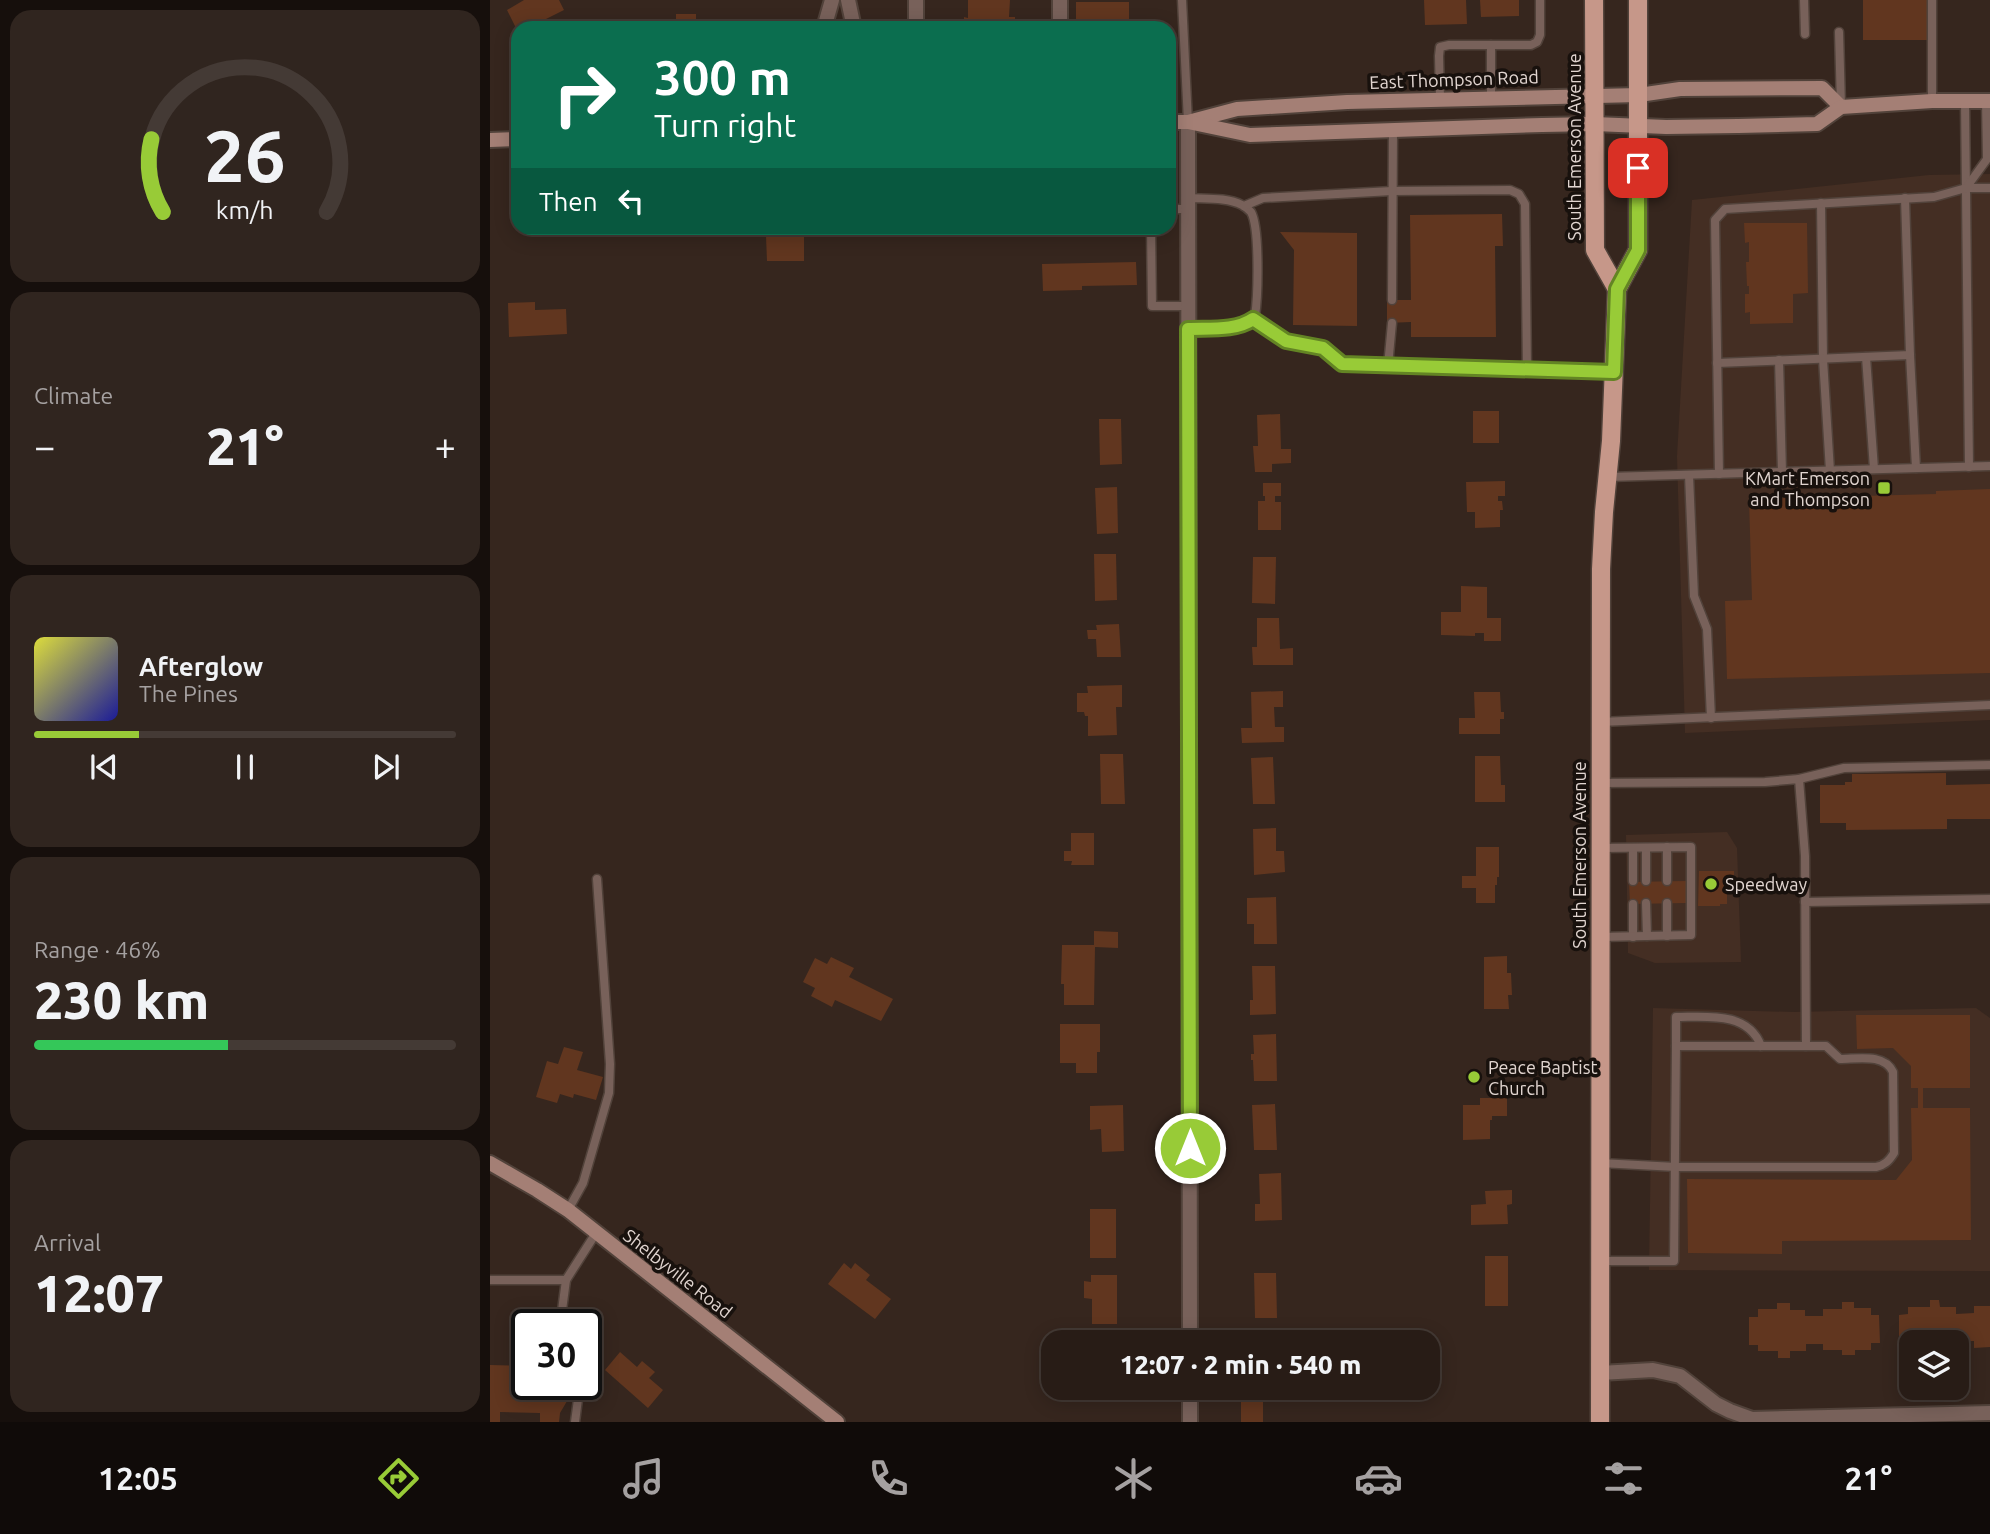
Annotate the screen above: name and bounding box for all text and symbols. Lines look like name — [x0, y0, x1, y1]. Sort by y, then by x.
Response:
icon: right — [539, 49, 630, 140]
text: 300 m — [654, 49, 791, 104]
street label: South Emerson Avenue — [1564, 53, 1584, 241]
street label: East Thompson Road — [1369, 66, 1539, 92]
text: Turn right — [654, 107, 796, 143]
text: 26 — [204, 115, 286, 197]
pin — [1608, 138, 1668, 198]
icon: arrive — [1619, 149, 1657, 187]
icon: left — [612, 182, 650, 220]
text: Then — [539, 187, 598, 216]
text: km/h — [216, 196, 274, 224]
text: Climate — [34, 383, 113, 408]
text: 21° — [206, 417, 284, 475]
text: − — [34, 425, 55, 467]
text: + — [435, 425, 456, 467]
place label: KMart Emerson and Thompson — [1745, 468, 1870, 509]
marker: KMart Emerson and Thompson — [1876, 480, 1892, 496]
text: Afterglow — [139, 652, 263, 681]
text: The Pines — [139, 681, 238, 706]
icon: previous — [85, 748, 123, 786]
icon: pause — [226, 748, 264, 786]
icon: next — [367, 748, 405, 786]
street label: South Emerson Avenue — [1569, 761, 1589, 949]
place label: Speedway — [1725, 874, 1808, 894]
marker: Speedway — [1703, 876, 1719, 892]
text: Range · 46% — [34, 937, 161, 962]
text: 230 km — [34, 971, 209, 1029]
place label: Peace Baptist Church — [1488, 1057, 1598, 1098]
marker: Peace Baptist Church — [1466, 1069, 1482, 1085]
position arrow — [1153, 1111, 1227, 1185]
street label: Shelbyville Road — [620, 1224, 736, 1322]
text: Arrival — [34, 1230, 101, 1255]
text: 12:07 — [34, 1264, 164, 1322]
speed limit sign: 30 — [511, 1309, 602, 1400]
map controls — [1899, 1330, 1969, 1400]
button: layers — [1899, 1330, 1969, 1400]
text: 12:07 · 2 min · 540 m — [1120, 1350, 1361, 1379]
icon: directions — [374, 1454, 423, 1503]
icon: music — [619, 1454, 668, 1503]
icon: phone — [864, 1454, 913, 1503]
icon: climate — [1109, 1454, 1158, 1503]
icon: car — [1354, 1454, 1403, 1503]
icon: filters — [1599, 1454, 1648, 1503]
text: 12:05 — [98, 1460, 178, 1496]
text: 21° — [1845, 1460, 1892, 1496]

